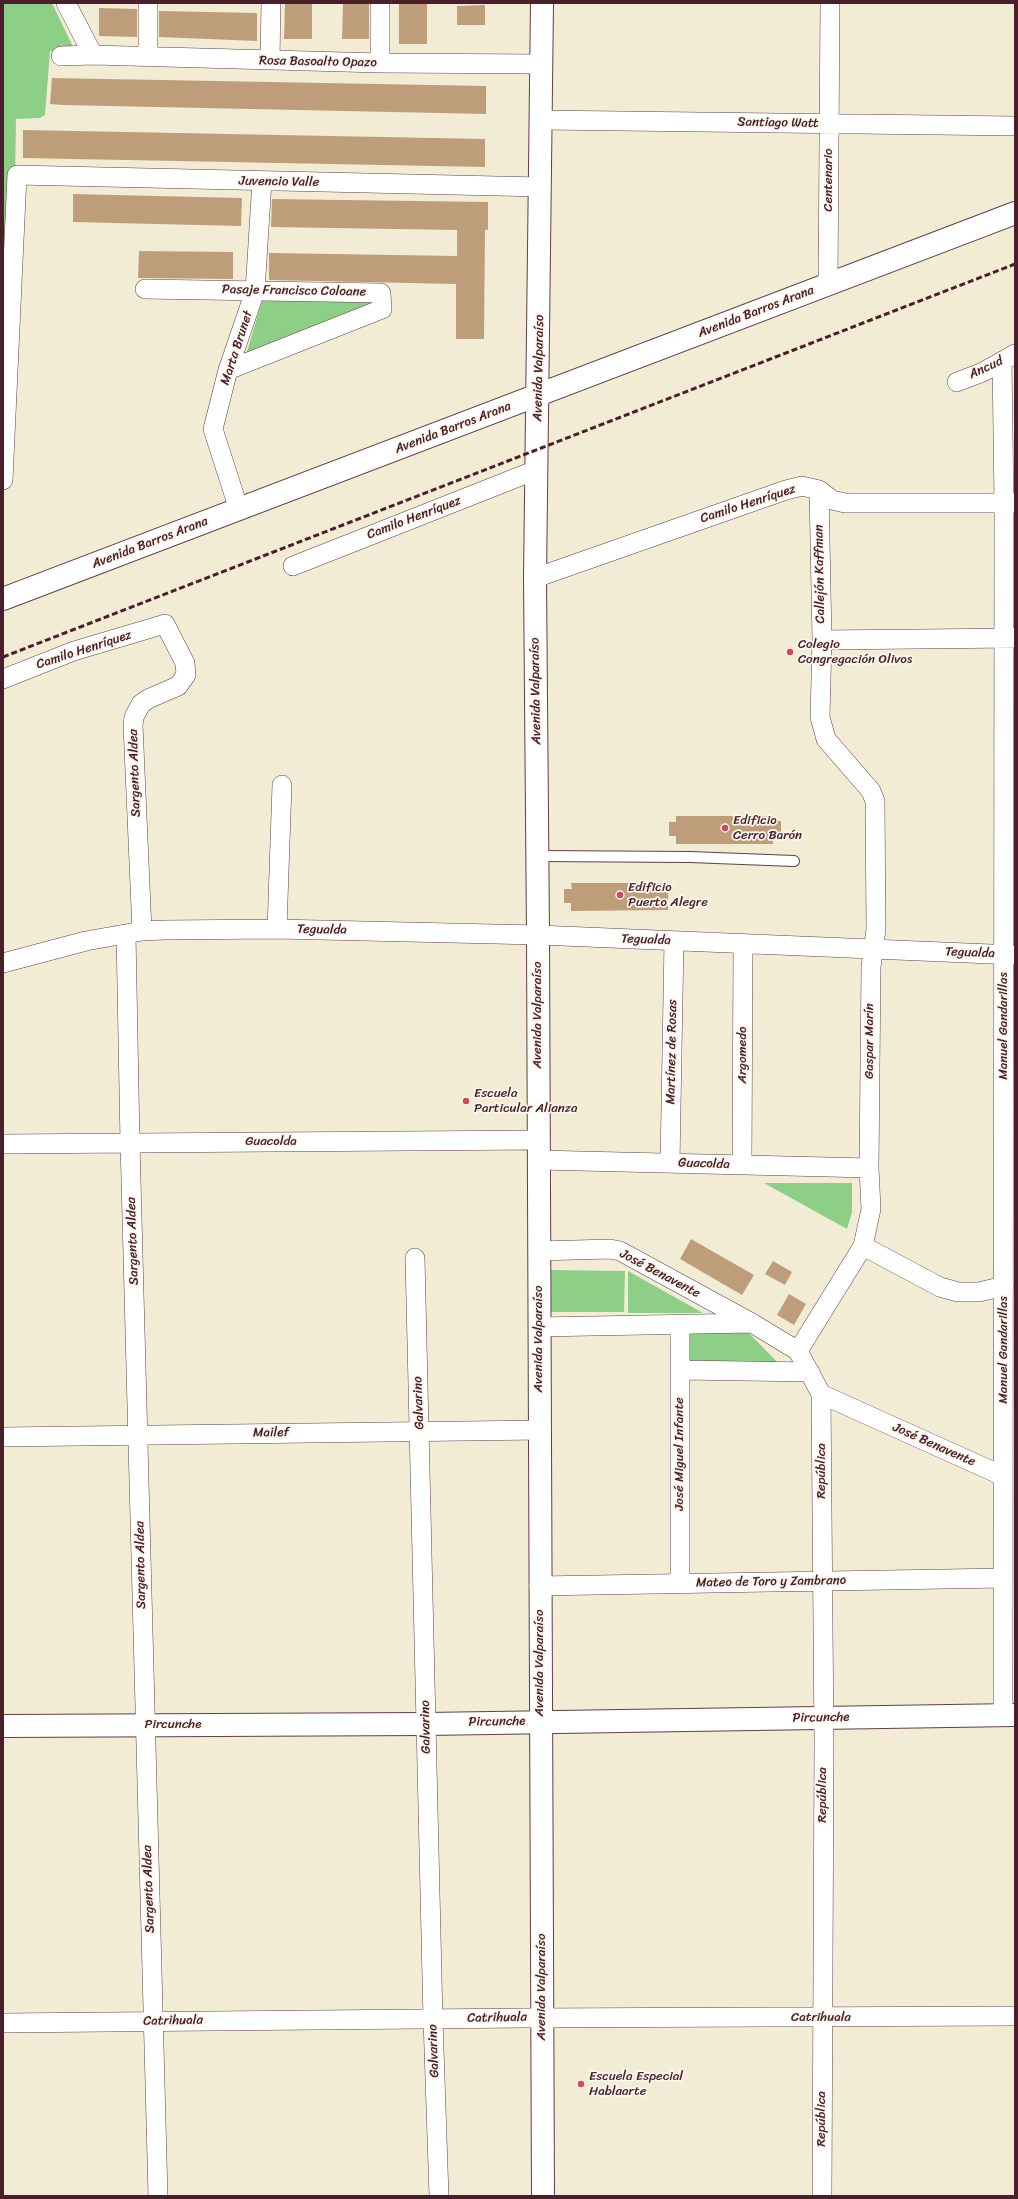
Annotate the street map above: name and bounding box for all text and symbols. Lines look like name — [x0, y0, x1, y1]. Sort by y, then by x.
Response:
street label: Rosa Basoalto Opazo — [259, 53, 377, 71]
street label: Santiago Watt — [737, 114, 819, 132]
street label: Centenario — [821, 148, 837, 212]
street label: Juvencio Valle — [239, 174, 319, 190]
street label: Pasaje Francisco Coloane — [222, 282, 366, 300]
street label: Avenida Barros Arana — [696, 283, 816, 341]
street label: Marta Brunet — [218, 309, 256, 387]
street label: Avenida Valparaíso — [530, 314, 548, 422]
street label: Ancud — [966, 353, 1006, 383]
street label: Avenida Barros Arana — [393, 399, 513, 457]
street label: Camilo Henríquez — [698, 481, 798, 527]
street label: Camilo Henríquez — [365, 493, 463, 543]
street label: Avenida Barros Arana — [90, 514, 210, 572]
street label: Callejón Kaffman — [811, 524, 829, 624]
street label: Camilo Henríquez — [34, 627, 134, 673]
street label: Avenida Valparaíso — [527, 637, 545, 745]
place label: Colegio Congregación Olivos — [798, 637, 912, 668]
marker: Colegio Congregación Olivos — [785, 647, 795, 657]
street label: Sargento Aldea — [126, 729, 144, 817]
place label: Edificio Cerro Barón — [733, 813, 802, 844]
marker: Edificio Cerro Barón — [720, 823, 730, 833]
place label: Edificio Puerto Alegre — [628, 880, 708, 911]
marker: Edificio Puerto Alegre — [615, 890, 625, 900]
street label: Tegualda — [297, 922, 347, 938]
street label: Tegualda — [621, 931, 671, 949]
street label: Tegualda — [945, 944, 995, 962]
street label: Avenida Valparaíso — [530, 961, 546, 1069]
street label: Manuel Gandarillas — [996, 972, 1012, 1080]
street label: Martínez de Rosas — [663, 999, 681, 1105]
street label: Gaspar Marín — [862, 1003, 878, 1079]
street label: Argomedo — [735, 1027, 751, 1083]
place label: Escuela Particular Alianza — [474, 1086, 577, 1117]
marker: Escuela Particular Alianza — [461, 1096, 471, 1106]
street label: Guacolda — [245, 1134, 297, 1150]
street label: Guacolda — [678, 1155, 730, 1173]
street label: Sargento Aldea — [124, 1197, 142, 1285]
street label: José Benavente — [617, 1246, 703, 1302]
street label: Avenida Valparaíso — [531, 1285, 547, 1393]
street label: Manuel Gandarillas — [996, 1296, 1012, 1404]
street label: Galvarino — [410, 1376, 428, 1430]
street label: José Miguel Infante — [672, 1397, 688, 1511]
street label: José Benavente — [890, 1420, 978, 1470]
street label: Mailef — [253, 1425, 289, 1441]
street label: República — [814, 1443, 830, 1499]
street label: Sargento Aldea — [132, 1521, 150, 1609]
street label: Mateo de Toro y Zambrano — [696, 1573, 846, 1591]
street label: Avenida Valparaíso — [532, 1609, 548, 1717]
street label: Galvarino — [418, 1700, 434, 1754]
street label: Pircunche — [792, 1710, 850, 1726]
street label: Pircunche — [468, 1714, 526, 1730]
street label: Pircunche — [145, 1717, 201, 1733]
street label: República — [815, 1767, 831, 1823]
street label: Sargento Aldea — [140, 1845, 158, 1933]
street label: Avenida Valparaíso — [534, 1933, 550, 2041]
street label: Catrihuala — [467, 2010, 527, 2026]
street label: Catrihuala — [791, 2010, 851, 2026]
street label: Catrihuala — [143, 2013, 203, 2029]
street label: Galvarino — [425, 2024, 443, 2078]
place label: Escuela Especial Hablaarte — [589, 2069, 683, 2100]
marker: Escuela Especial Hablaarte — [576, 2079, 586, 2089]
street label: República — [814, 2091, 830, 2147]

